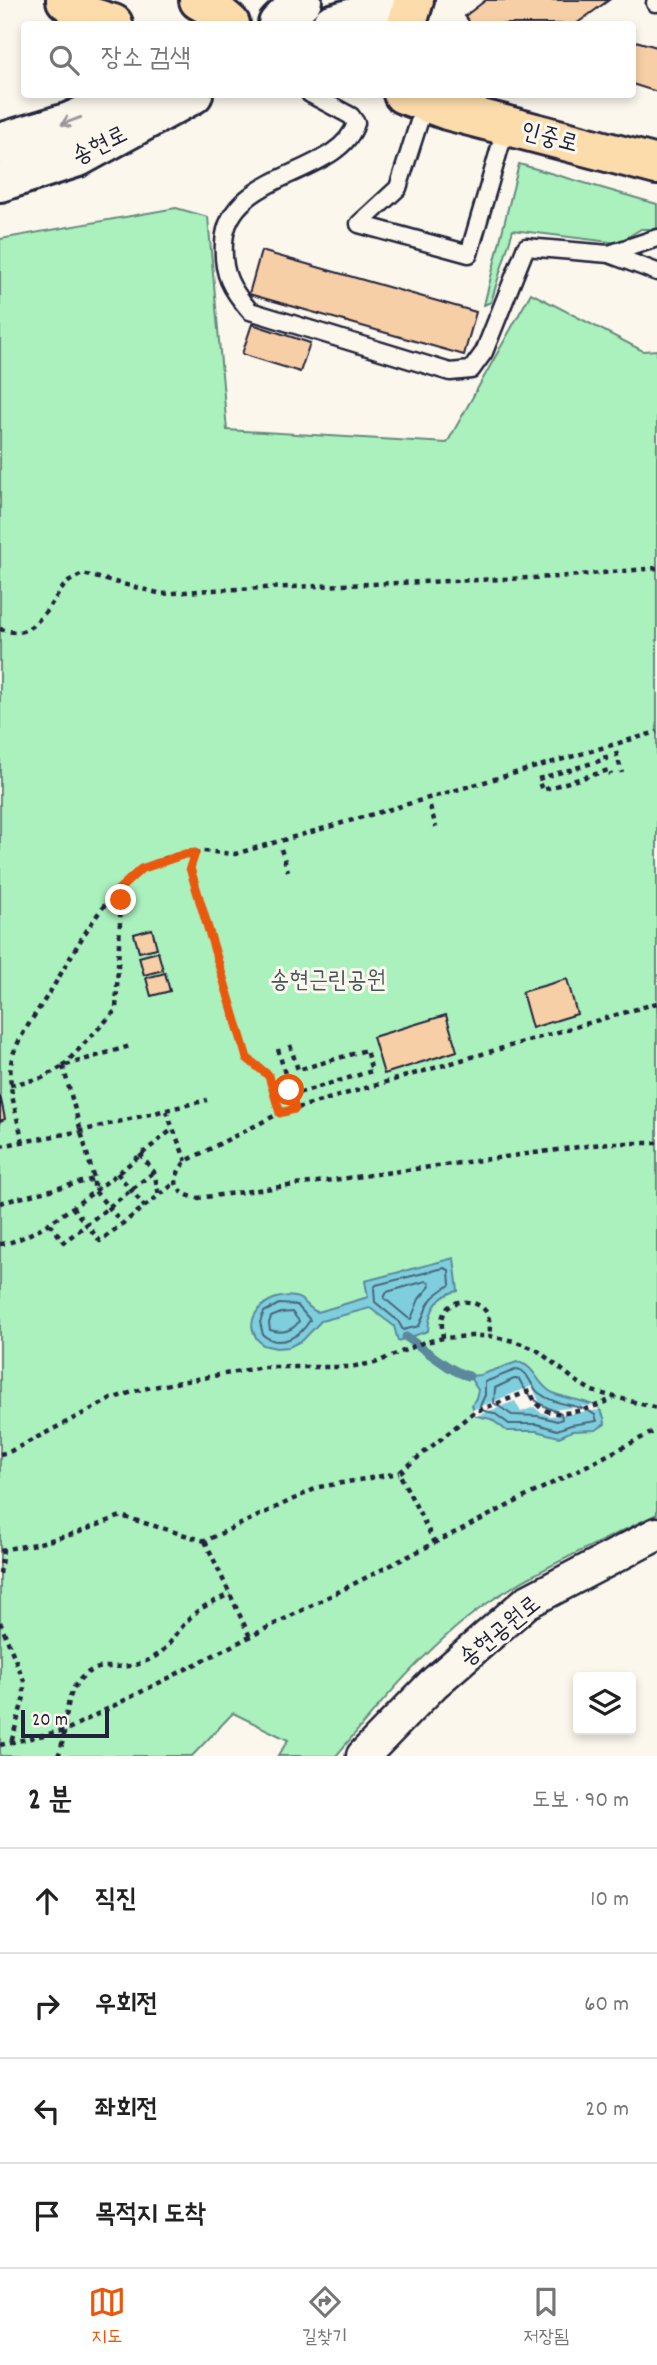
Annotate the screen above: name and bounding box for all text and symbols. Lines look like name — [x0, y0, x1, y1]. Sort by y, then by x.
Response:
search box — [21, 21, 636, 98]
icon: search — [45, 41, 83, 79]
text: 장소 검색 — [101, 41, 191, 78]
street label: 인중로 — [517, 115, 582, 163]
one-way arrow — [60, 116, 82, 128]
street label: 송현로 — [67, 119, 134, 175]
route end — [105, 884, 136, 915]
park label: 송현근린공원 — [270, 965, 386, 999]
route start — [273, 1074, 304, 1105]
street label: 송현공원로 — [453, 1589, 549, 1676]
map controls — [573, 1672, 636, 1735]
button: layers — [573, 1672, 636, 1735]
scale bar — [21, 1707, 108, 1739]
text: 20 m — [32, 1708, 68, 1735]
text: 2 분 — [28, 1781, 72, 1824]
text: 도보 · 90 m — [532, 1785, 629, 1818]
icon: ahead — [28, 1882, 66, 1920]
text: 직진 — [95, 1882, 137, 1919]
text: 10 m — [590, 1884, 629, 1917]
icon: right — [28, 1987, 66, 2025]
text: 우회전 — [95, 1987, 158, 2024]
text: 60 m — [584, 1989, 629, 2022]
icon: left — [28, 2092, 66, 2130]
text: 좌회전 — [95, 2092, 158, 2129]
text: 20 m — [585, 2094, 629, 2127]
icon: arrive — [28, 2197, 66, 2235]
text: 목적지 도착 — [95, 2197, 206, 2234]
tab: 지도 — [88, 2283, 126, 2352]
tab: 길찾기 — [302, 2283, 348, 2352]
tab: 저장됨 — [523, 2283, 569, 2352]

